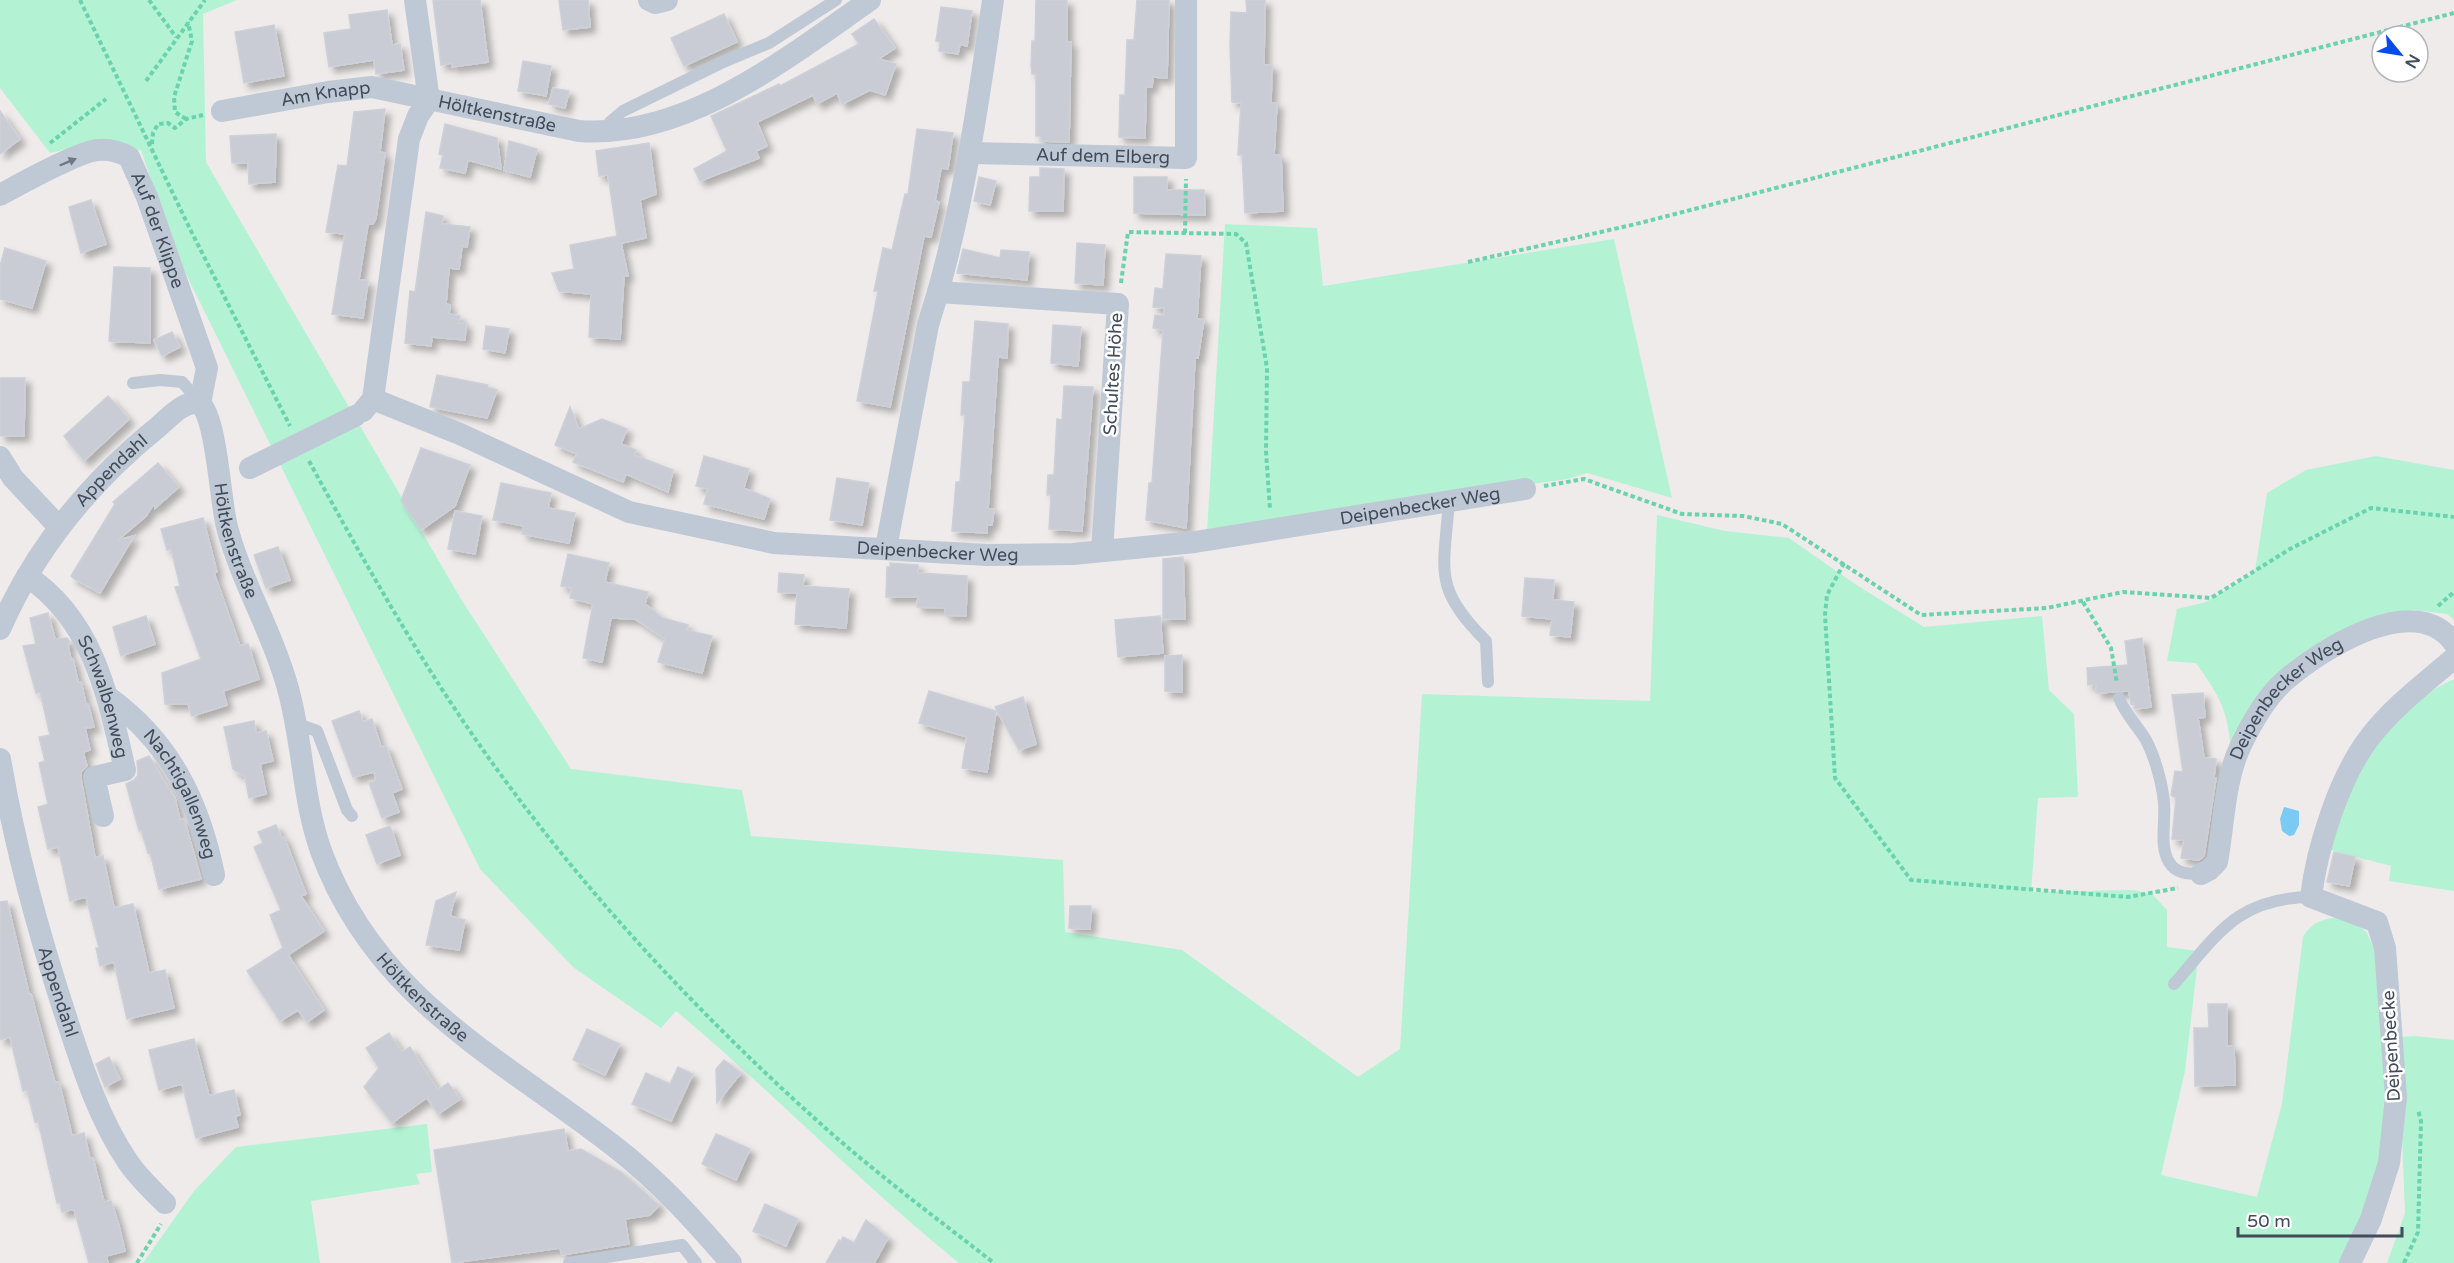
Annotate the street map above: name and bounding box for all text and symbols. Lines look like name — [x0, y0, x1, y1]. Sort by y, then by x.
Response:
north arrow — [2370, 24, 2430, 84]
text: N — [2400, 50, 2424, 72]
street label: Am Knapp — [279, 76, 371, 111]
street label: Höltkenstraße — [436, 90, 558, 137]
street label: Auf dem Elberg — [1036, 144, 1170, 169]
one-way arrow — [59, 157, 77, 167]
street label: Auf der Klippe — [126, 168, 189, 291]
street label: Schultes Höhe — [1099, 312, 1127, 436]
street label: Appendahl — [70, 429, 152, 511]
street label: Höltkenstraße — [209, 481, 263, 602]
street label: Deipenbecker Weg — [1338, 482, 1502, 530]
street label: Deipenbecker Weg — [856, 537, 1019, 566]
street label: Schwalbenweg — [73, 631, 133, 760]
street label: Deipenbecker Weg — [2225, 633, 2347, 763]
street label: Nachtigallenweg — [139, 724, 221, 861]
street label: Appendahl — [34, 944, 83, 1040]
street label: Höltkenstraße — [371, 948, 473, 1047]
street label: Deipenbecke — [2377, 990, 2405, 1102]
scale bar — [2238, 1200, 2402, 1238]
text: 50 m — [2247, 1210, 2291, 1232]

